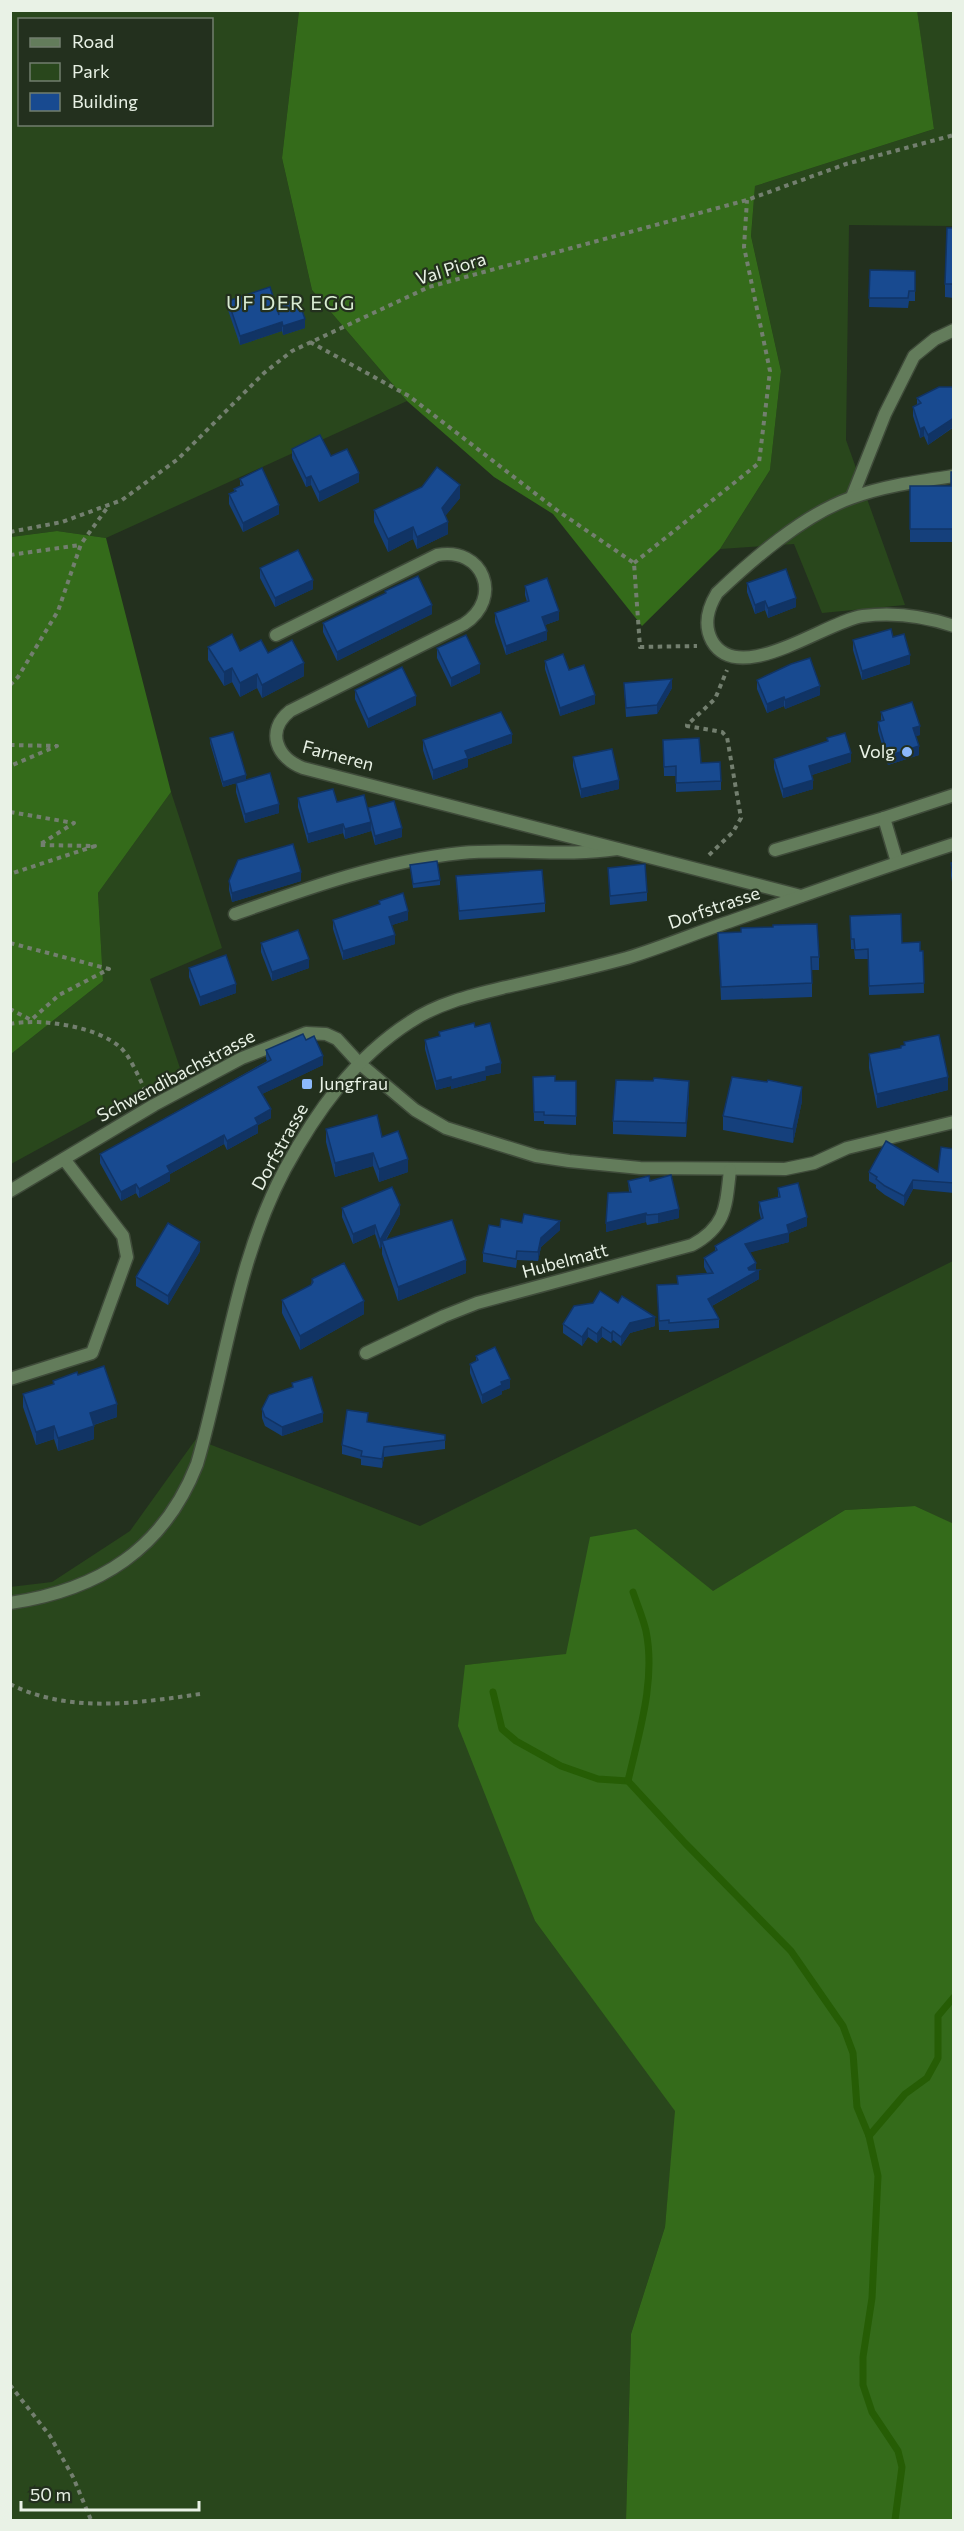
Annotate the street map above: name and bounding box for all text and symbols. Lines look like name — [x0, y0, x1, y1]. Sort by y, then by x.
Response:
legend — [18, 18, 213, 126]
text: Road — [72, 30, 114, 52]
text: Park — [72, 60, 110, 82]
text: Building — [72, 90, 138, 112]
street label: Val Piora — [413, 247, 488, 289]
district label: UF DER EGG — [226, 290, 356, 314]
street label: Farneren — [300, 735, 376, 775]
place label: Volg — [859, 740, 895, 762]
marker: Volg — [900, 745, 914, 759]
street label: Dorfstrasse — [665, 881, 763, 933]
street label: Schwendibachstrasse — [93, 1024, 258, 1126]
place label: Jungfrau — [319, 1072, 388, 1094]
marker: Jungfrau — [300, 1077, 314, 1091]
street label: Dorfstrasse — [246, 1099, 312, 1194]
street label: Hubelmatt — [519, 1238, 610, 1282]
scale bar — [21, 2474, 200, 2512]
text: 50 m — [30, 2483, 71, 2505]

